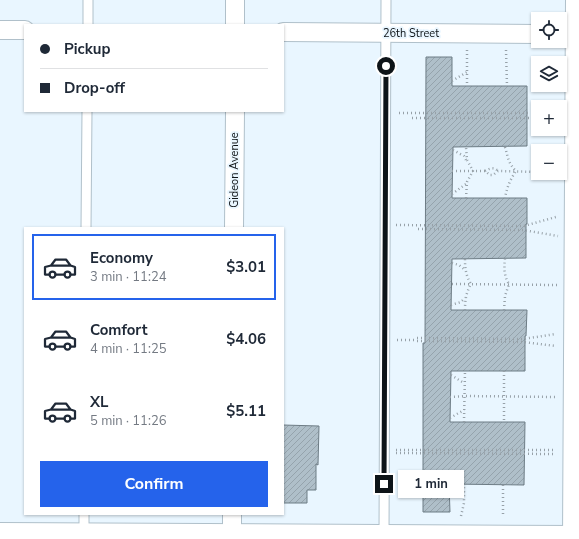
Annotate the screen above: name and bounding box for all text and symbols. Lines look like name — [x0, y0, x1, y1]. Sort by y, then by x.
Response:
map controls — [531, 12, 567, 180]
button: locate — [531, 12, 567, 48]
street label: 26th Street — [383, 26, 439, 41]
text: Pickup — [64, 39, 110, 59]
button: layers — [531, 56, 567, 92]
route start — [377, 57, 395, 75]
text: Drop-off — [64, 78, 125, 98]
button: + — [531, 100, 567, 136]
street label: Gideon Avenue — [227, 132, 242, 208]
button: − — [531, 144, 567, 180]
text: Economy — [90, 248, 153, 268]
icon: car — [42, 249, 78, 285]
text: $3.01 — [226, 257, 266, 277]
text: 3 min · 11:24 — [90, 268, 166, 286]
text: Comfort — [90, 320, 147, 340]
icon: car — [42, 321, 78, 357]
text: $4.06 — [226, 329, 266, 349]
text: 4 min · 11:25 — [90, 340, 166, 358]
text: XL — [90, 392, 109, 412]
icon: car — [42, 393, 78, 429]
text: $5.11 — [226, 401, 266, 421]
text: 5 min · 11:26 — [90, 412, 166, 430]
button: Confirm — [40, 461, 268, 507]
callout: 1 min — [398, 470, 464, 498]
route end — [375, 475, 393, 493]
text: 1 min — [414, 475, 448, 493]

